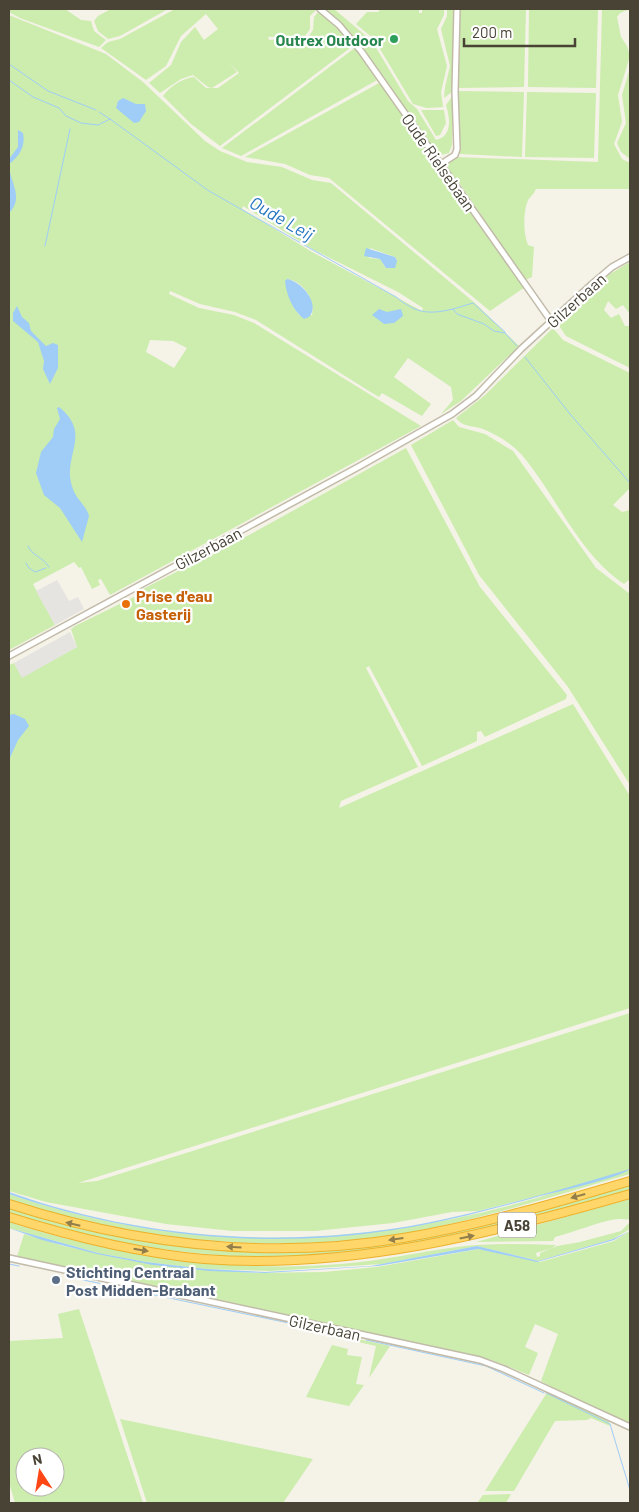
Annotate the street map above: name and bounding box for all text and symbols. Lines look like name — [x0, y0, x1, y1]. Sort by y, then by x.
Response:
scale bar — [464, 15, 575, 47]
text: 200 m — [472, 23, 512, 41]
place label: Outrex Outdoor — [276, 30, 384, 49]
marker: Outrex Outdoor — [388, 33, 400, 45]
street label: Oude Rielsebaan — [398, 109, 480, 215]
water label: Oude Leij — [246, 191, 318, 245]
street label: Gilzerbaan — [543, 269, 609, 331]
street label: Gilzerbaan — [171, 523, 245, 573]
place label: Prise d'eau Gasterij — [136, 586, 213, 623]
marker: Prise d'eau Gasterij — [120, 598, 132, 610]
one-way arrow — [571, 1192, 586, 1200]
road number: A58 — [498, 1212, 536, 1238]
one-way arrow — [66, 1220, 81, 1228]
one-way arrow — [460, 1233, 476, 1241]
one-way arrow — [388, 1235, 404, 1243]
one-way arrow — [226, 1242, 242, 1250]
one-way arrow — [133, 1246, 149, 1254]
place label: Stichting Centraal Post Midden-Brabant — [66, 1262, 216, 1299]
marker: Stichting Centraal Post Midden-Brabant — [50, 1274, 62, 1286]
street label: Gilzerbaan — [287, 1310, 363, 1344]
north arrow — [15, 1447, 65, 1497]
text: N — [31, 1450, 44, 1468]

